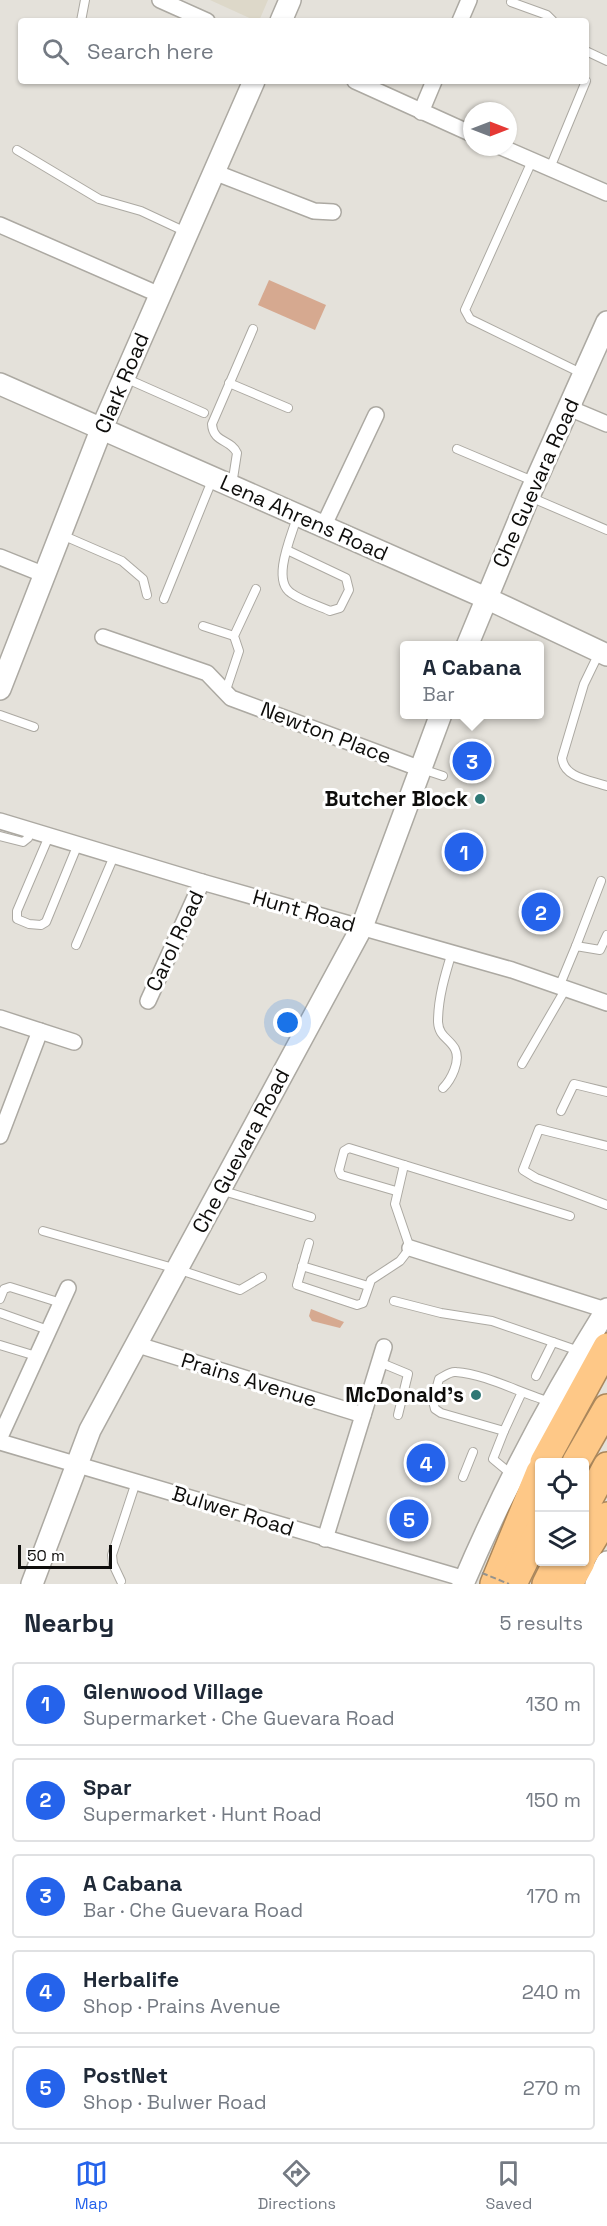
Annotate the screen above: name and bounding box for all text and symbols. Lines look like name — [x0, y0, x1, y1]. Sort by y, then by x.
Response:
search box — [18, 18, 589, 84]
icon: search — [39, 35, 72, 68]
text: Search here — [87, 37, 214, 65]
north arrow — [463, 102, 517, 156]
street label: Clark Road — [88, 328, 155, 437]
street label: Che Guevara Road — [486, 394, 585, 572]
street label: Lena Ahrens Road — [216, 468, 392, 567]
popup — [400, 641, 544, 719]
text: A Cabana — [422, 653, 522, 681]
text: Bar — [422, 681, 455, 707]
street label: Newton Place — [257, 695, 395, 770]
pin: 3 — [452, 738, 492, 783]
place label: Butcher Block — [324, 785, 468, 812]
marker: Butcher Block — [473, 792, 487, 806]
pin: 1 — [444, 830, 484, 874]
street label: Hunt Road — [250, 883, 359, 938]
street label: Carol Road — [139, 886, 210, 996]
pin: 2 — [522, 890, 560, 934]
your location — [273, 1008, 302, 1037]
street label: Che Guevara Road — [186, 1064, 295, 1238]
street label: Prains Avenue — [178, 1346, 320, 1413]
place label: McDonald's — [345, 1381, 464, 1408]
marker: McDonald's — [469, 1388, 483, 1402]
pin: 4 — [406, 1440, 446, 1486]
map controls — [535, 1458, 589, 1566]
button: locate — [535, 1458, 589, 1512]
street label: Bulwer Road — [169, 1479, 297, 1542]
pin: 5 — [390, 1496, 428, 1541]
button: layers — [535, 1512, 589, 1566]
scale bar — [18, 1542, 112, 1570]
text: 50 m — [27, 1545, 65, 1566]
text: Nearby — [24, 1606, 114, 1640]
text: 5 results — [499, 1610, 583, 1636]
text: Glenwood Village — [83, 1677, 264, 1705]
text: 1 — [41, 1691, 50, 1717]
text: 130 m — [525, 1691, 581, 1717]
text: Supermarket · Che Guevara Road — [83, 1705, 395, 1731]
text: Spar — [83, 1773, 132, 1801]
text: 2 — [40, 1787, 51, 1813]
text: 150 m — [526, 1787, 581, 1813]
text: Supermarket · Hunt Road — [83, 1801, 322, 1827]
text: A Cabana — [83, 1869, 182, 1897]
text: 3 — [39, 1883, 52, 1909]
text: 170 m — [526, 1883, 581, 1909]
text: Bar · Che Guevara Road — [83, 1897, 303, 1923]
text: Herbalife — [83, 1965, 179, 1993]
text: 4 — [39, 1979, 52, 2005]
text: 240 m — [522, 1979, 581, 2005]
text: Shop · Prains Avenue — [83, 1993, 281, 2019]
text: PostNet — [83, 2061, 168, 2089]
text: 5 — [40, 2075, 52, 2101]
text: 270 m — [523, 2075, 581, 2101]
text: Shop · Bulwer Road — [83, 2089, 267, 2115]
tab: Map — [75, 2157, 108, 2214]
tab: Directions — [258, 2157, 336, 2214]
tab: Saved — [486, 2157, 532, 2214]

